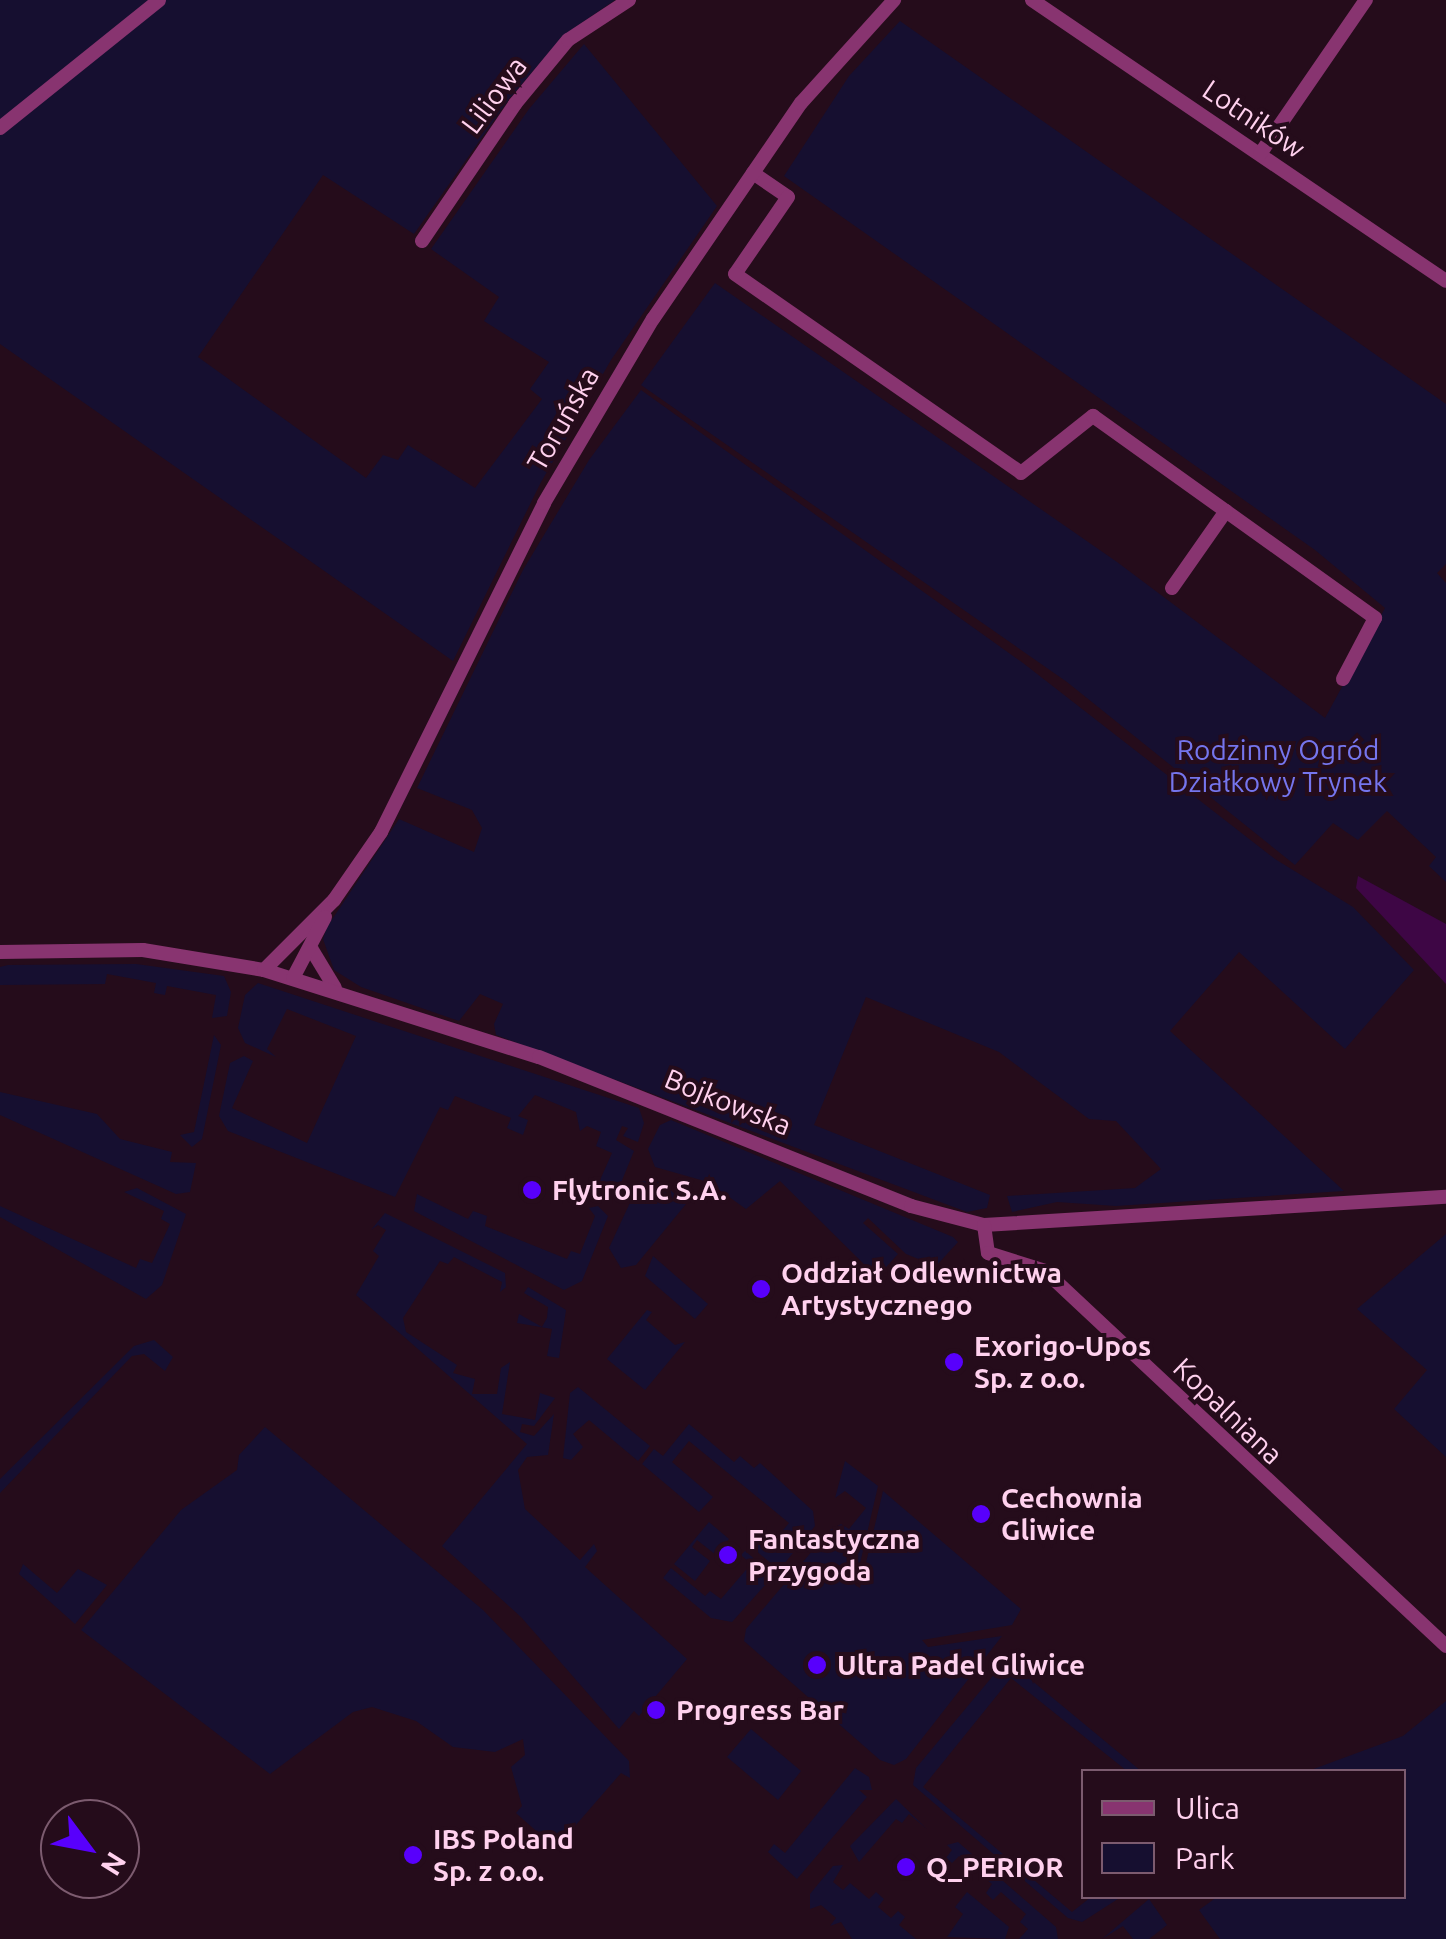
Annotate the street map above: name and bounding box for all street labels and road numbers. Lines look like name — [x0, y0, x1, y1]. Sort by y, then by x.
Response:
street label: Liliowa — [454, 50, 534, 140]
street label: Lotników — [1196, 73, 1312, 165]
street label: Toruńska — [520, 361, 606, 477]
street label: Bojkowska — [660, 1061, 796, 1143]
street label: Kopalniana — [1166, 1351, 1290, 1471]

